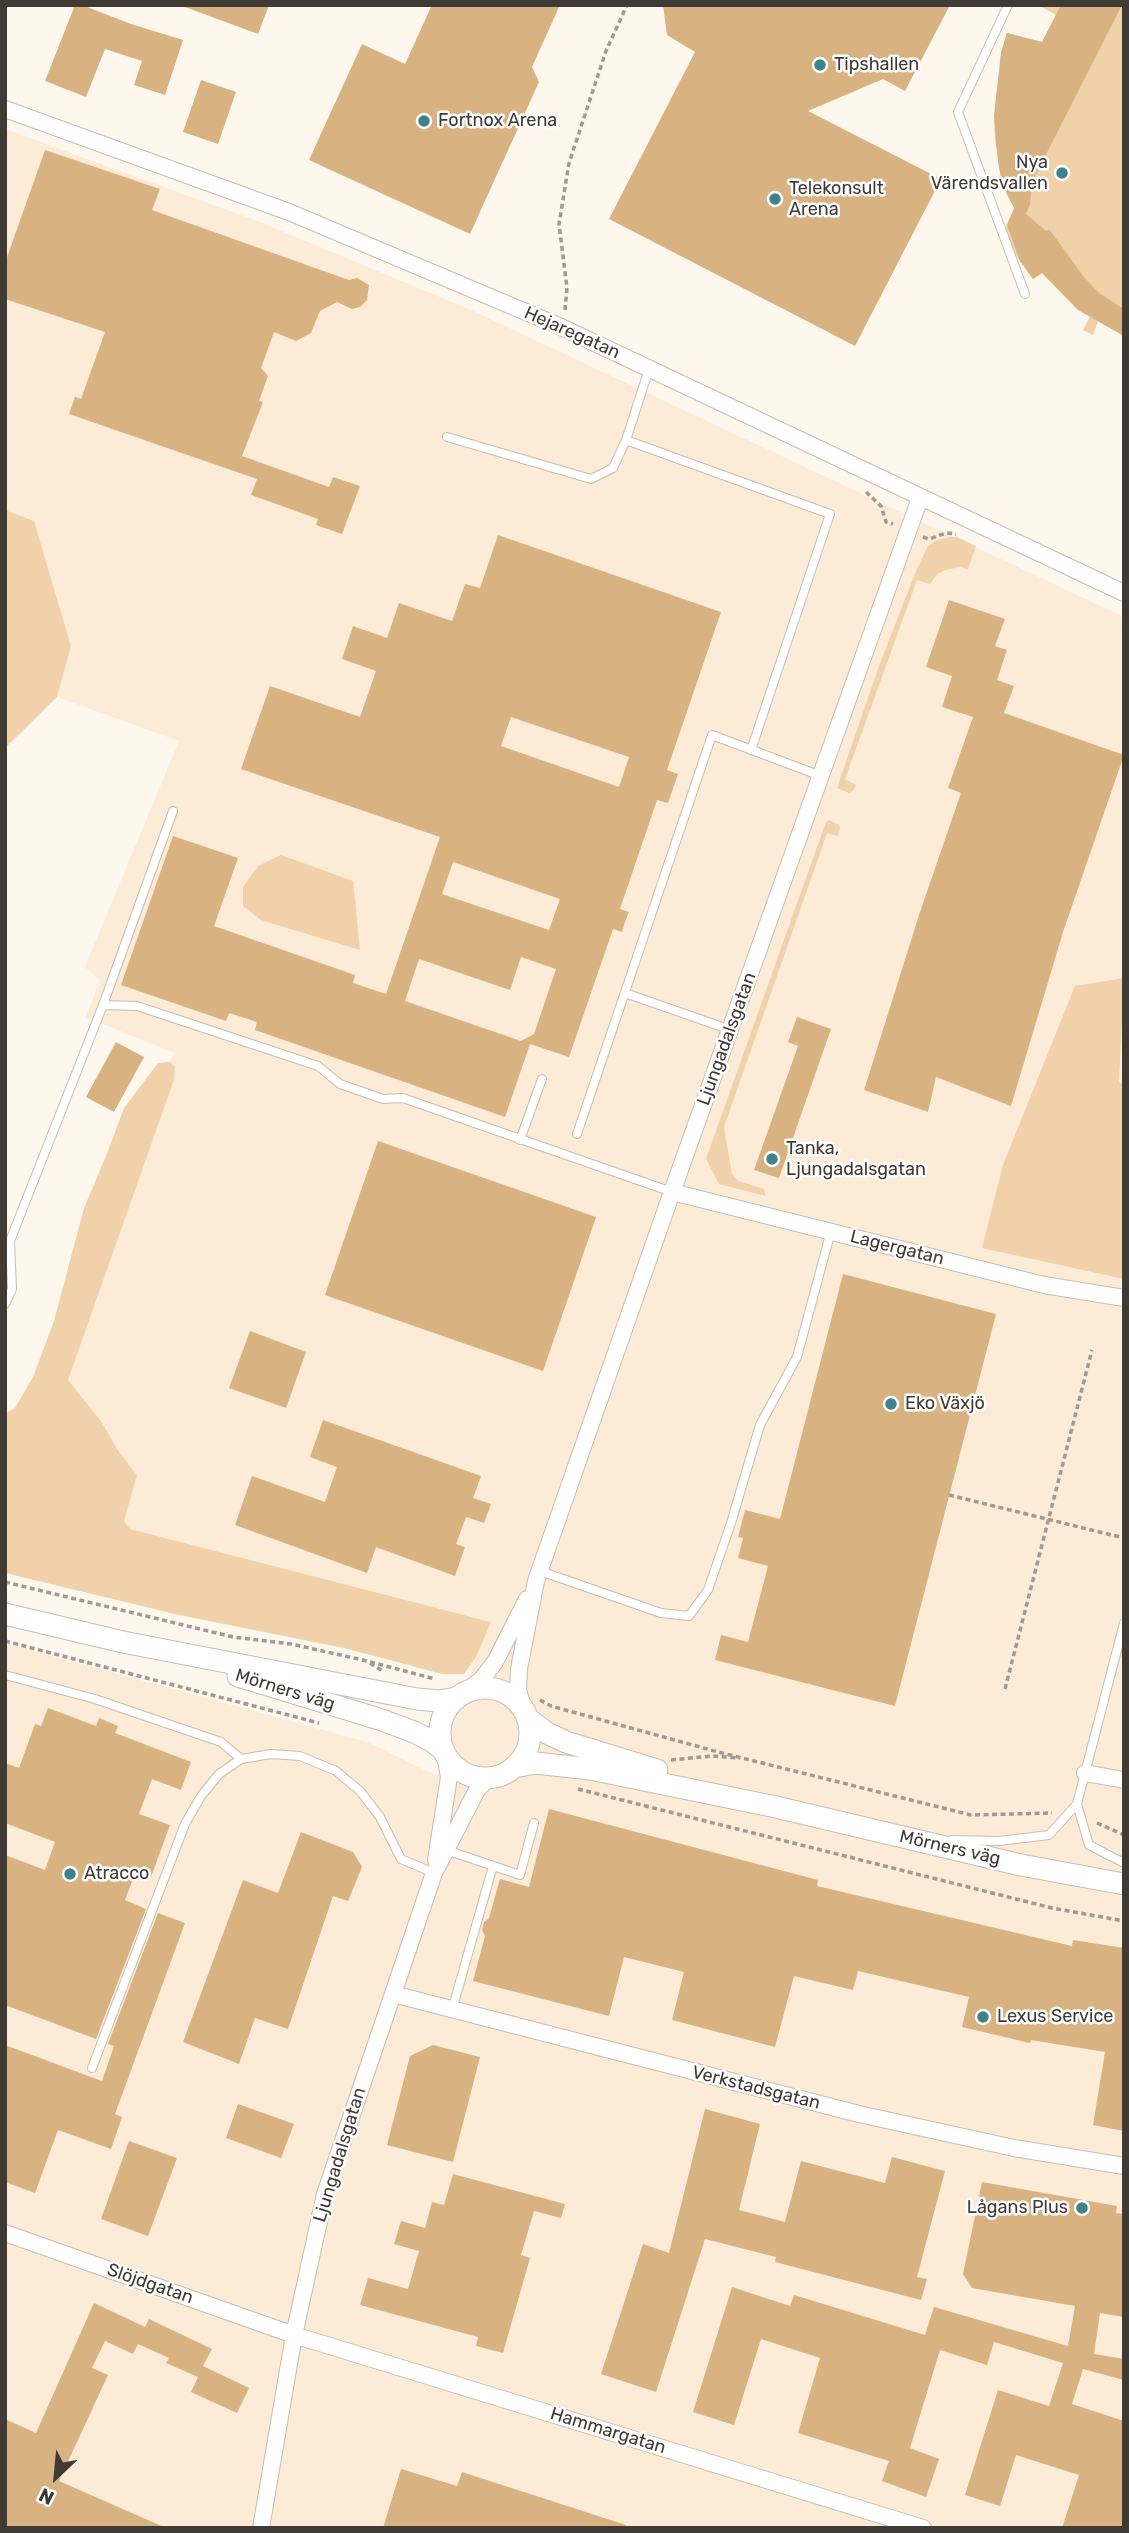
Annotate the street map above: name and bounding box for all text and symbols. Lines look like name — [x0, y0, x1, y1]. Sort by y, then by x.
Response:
place label: Tipshallen — [834, 54, 919, 76]
marker: Tipshallen — [812, 57, 828, 73]
place label: Fortnox Arena — [438, 110, 557, 132]
marker: Fortnox Arena — [416, 113, 432, 129]
place label: Nya Värendsvallen — [931, 152, 1048, 194]
marker: Nya Värendsvallen — [1054, 165, 1070, 181]
place label: Telekonsult Arena — [789, 178, 884, 220]
marker: Telekonsult Arena — [767, 191, 783, 207]
street label: Hejaregatan — [521, 302, 623, 364]
street label: Ljungadalsgatan — [693, 970, 761, 1108]
place label: Tanka, Ljungadalsgatan — [786, 1138, 926, 1180]
marker: Tanka, Ljungadalsgatan — [764, 1151, 780, 1167]
street label: Lagergatan — [848, 1226, 946, 1270]
place label: Eko Växjö — [905, 1393, 985, 1415]
marker: Eko Växjö — [883, 1396, 899, 1412]
street label: Mörners väg — [233, 1665, 337, 1715]
street label: Mörners väg — [897, 1826, 1003, 1870]
place label: Atracco — [84, 1863, 149, 1885]
marker: Atracco — [62, 1866, 78, 1882]
place label: Lexus Service — [997, 2006, 1113, 2028]
marker: Lexus Service — [975, 2009, 991, 2025]
street label: Verkstadsgatan — [690, 2062, 822, 2114]
street label: Ljungadalsgatan — [309, 2085, 371, 2225]
place label: Lågans Plus — [967, 2197, 1068, 2219]
marker: Lågans Plus — [1074, 2200, 1090, 2216]
street label: Slöjdgatan — [104, 2259, 196, 2309]
street label: Hammargatan — [548, 2403, 668, 2459]
north arrow — [21, 2442, 91, 2512]
text: N — [35, 2483, 58, 2510]

